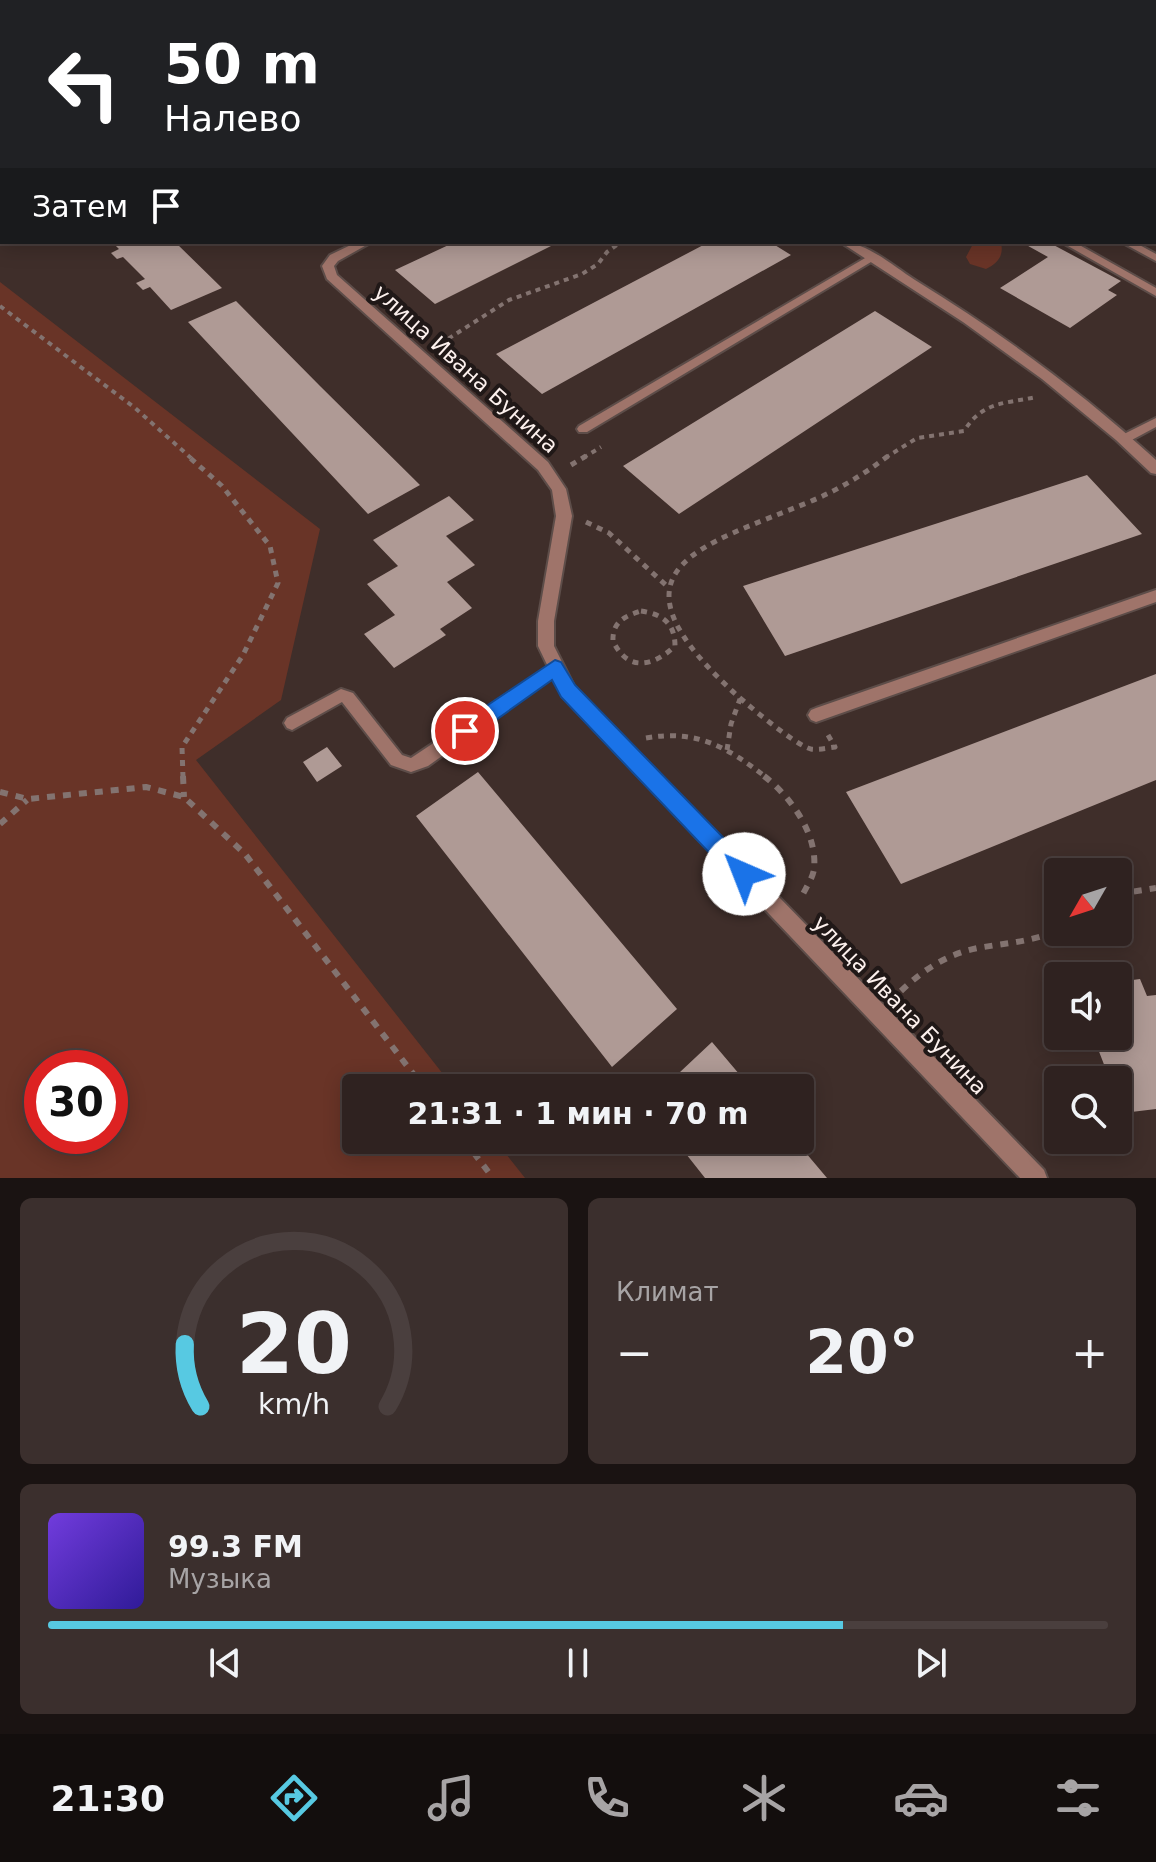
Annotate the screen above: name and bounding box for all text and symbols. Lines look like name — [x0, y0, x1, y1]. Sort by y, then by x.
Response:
text: 50 m — [164, 31, 320, 96]
icon: left — [32, 32, 136, 136]
text: Налево — [164, 98, 302, 139]
icon: arrive — [144, 184, 188, 228]
text: Затем — [32, 189, 128, 224]
street label: улица Ивана Бунина — [369, 280, 563, 458]
pin — [431, 697, 499, 765]
icon: arrive — [443, 709, 487, 753]
position arrow — [702, 832, 786, 916]
north arrow — [1044, 858, 1132, 946]
map controls — [1044, 858, 1132, 1154]
street label: улица Ивана Бунина — [808, 910, 992, 1100]
button: sound — [1044, 962, 1132, 1050]
speed limit sign: 30 — [24, 1050, 128, 1154]
button: search — [1044, 1066, 1132, 1154]
text: 21:31 · 1 мин · 70 m — [407, 1096, 749, 1131]
text: Климат — [616, 1277, 719, 1307]
text: 20 — [236, 1296, 352, 1393]
text: 20° — [805, 1317, 919, 1387]
text: − — [616, 1327, 653, 1378]
text: + — [1071, 1327, 1108, 1378]
text: km/h — [258, 1387, 330, 1421]
text: 99.3 FM — [168, 1529, 303, 1564]
text: Музыка — [168, 1564, 272, 1594]
icon: previous — [203, 1641, 247, 1685]
icon: pause — [556, 1641, 600, 1685]
icon: next — [909, 1641, 953, 1685]
icon: directions — [266, 1770, 322, 1826]
icon: music — [423, 1770, 479, 1826]
icon: phone — [579, 1770, 635, 1826]
icon: climate — [736, 1770, 792, 1826]
icon: car — [893, 1770, 949, 1826]
icon: filters — [1050, 1770, 1106, 1826]
text: 21:30 — [50, 1778, 165, 1819]

